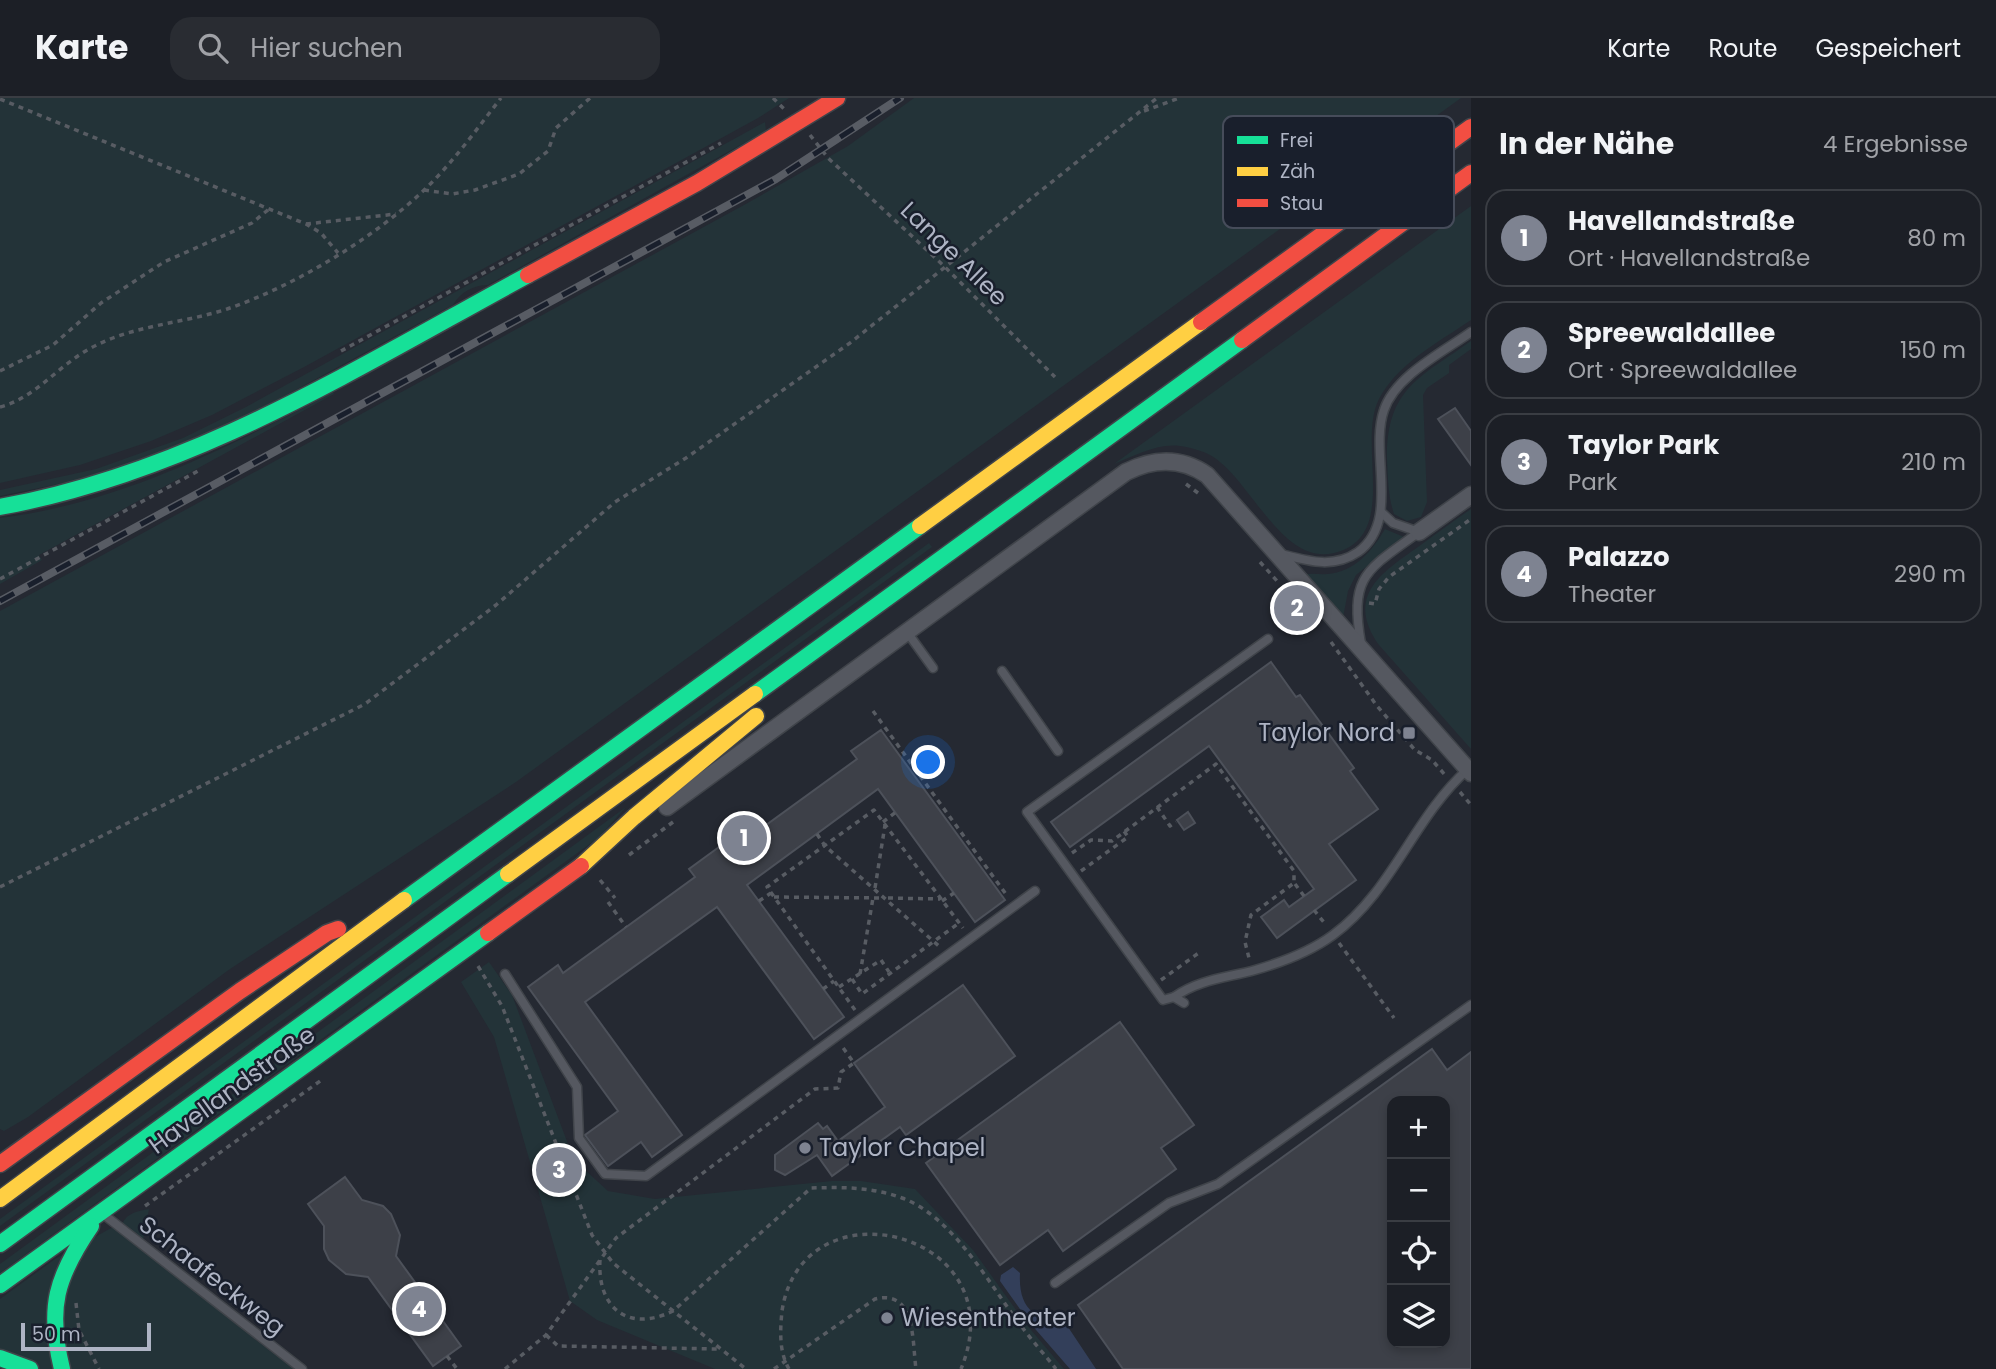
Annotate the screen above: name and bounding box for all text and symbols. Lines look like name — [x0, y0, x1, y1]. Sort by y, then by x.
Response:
search box — [170, 17, 660, 80]
text: Karte — [35, 24, 128, 71]
icon: search — [194, 29, 232, 67]
text: Hier suchen — [250, 30, 403, 66]
text: Karte — [1607, 32, 1670, 65]
text: Route — [1708, 32, 1777, 65]
text: Gespeichert — [1815, 32, 1961, 65]
legend — [1223, 116, 1454, 228]
text: In der Nähe — [1499, 122, 1674, 165]
text: Frei — [1280, 127, 1313, 154]
text: 4 Ergebnisse — [1823, 128, 1968, 160]
text: Zäh — [1280, 158, 1315, 185]
text: Stau — [1280, 190, 1323, 217]
street label: Lange Allee — [894, 194, 1015, 313]
text: Havellandstraße — [1568, 203, 1795, 239]
text: 1 — [1520, 222, 1528, 254]
text: 80 m — [1907, 222, 1966, 254]
text: Ort · Havellandstraße — [1568, 242, 1810, 274]
text: Spreewaldallee — [1568, 315, 1775, 351]
text: 2 — [1517, 334, 1531, 366]
text: 150 m — [1900, 334, 1966, 366]
text: Ort · Spreewaldallee — [1568, 354, 1797, 386]
text: Taylor Park — [1568, 427, 1719, 463]
text: 3 — [1517, 446, 1531, 478]
text: 210 m — [1901, 446, 1966, 478]
text: Park — [1568, 466, 1617, 498]
text: Palazzo — [1568, 539, 1670, 575]
text: 4 — [1516, 558, 1532, 590]
text: 290 m — [1894, 558, 1966, 590]
text: Theater — [1568, 578, 1656, 610]
pin: 2 — [1274, 582, 1320, 634]
place label: Taylor Nord — [1258, 716, 1395, 749]
marker: Taylor Nord — [1401, 725, 1417, 741]
your location — [911, 745, 945, 779]
pin: 1 — [721, 812, 767, 864]
street label: Havellandstraße — [142, 1018, 322, 1161]
map controls — [1387, 1096, 1450, 1348]
button: + — [1387, 1096, 1450, 1159]
place label: Taylor Chapel — [819, 1131, 985, 1164]
marker: Taylor Chapel — [797, 1140, 813, 1156]
pin: 3 — [536, 1144, 582, 1196]
button: − — [1387, 1159, 1450, 1222]
street label: Schaafeckweg — [132, 1208, 292, 1343]
button: locate — [1387, 1222, 1450, 1285]
pin: 4 — [396, 1283, 442, 1335]
button: layers — [1387, 1285, 1450, 1348]
place label: Wiesentheater — [901, 1301, 1076, 1334]
marker: Wiesentheater — [879, 1310, 895, 1326]
scale bar — [21, 1320, 150, 1352]
text: 50 m — [32, 1321, 81, 1348]

